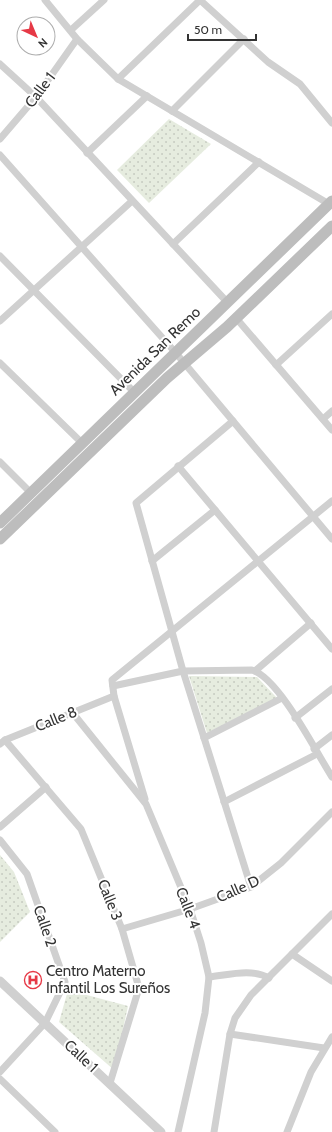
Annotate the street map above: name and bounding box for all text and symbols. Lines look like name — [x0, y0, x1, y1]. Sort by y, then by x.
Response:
north arrow — [16, 16, 56, 56]
scale bar — [188, 16, 256, 42]
text: 50 m — [194, 22, 222, 37]
text: N — [35, 35, 51, 51]
street label: Calle 1 — [21, 69, 59, 111]
street label: Avenida San Remo — [106, 303, 204, 399]
street label: Calle 8 — [32, 702, 80, 736]
street label: Calle D — [214, 872, 262, 906]
street label: Calle 3 — [94, 877, 126, 923]
street label: Calle 4 — [172, 885, 204, 932]
street label: Calle 2 — [30, 903, 60, 949]
place label: Centro Materno Infantil Los Sureños — [46, 962, 170, 997]
hospital icon: Centro Materno Infantil Los Sureños — [23, 970, 43, 990]
street label: Calle 1 — [60, 1036, 102, 1076]

